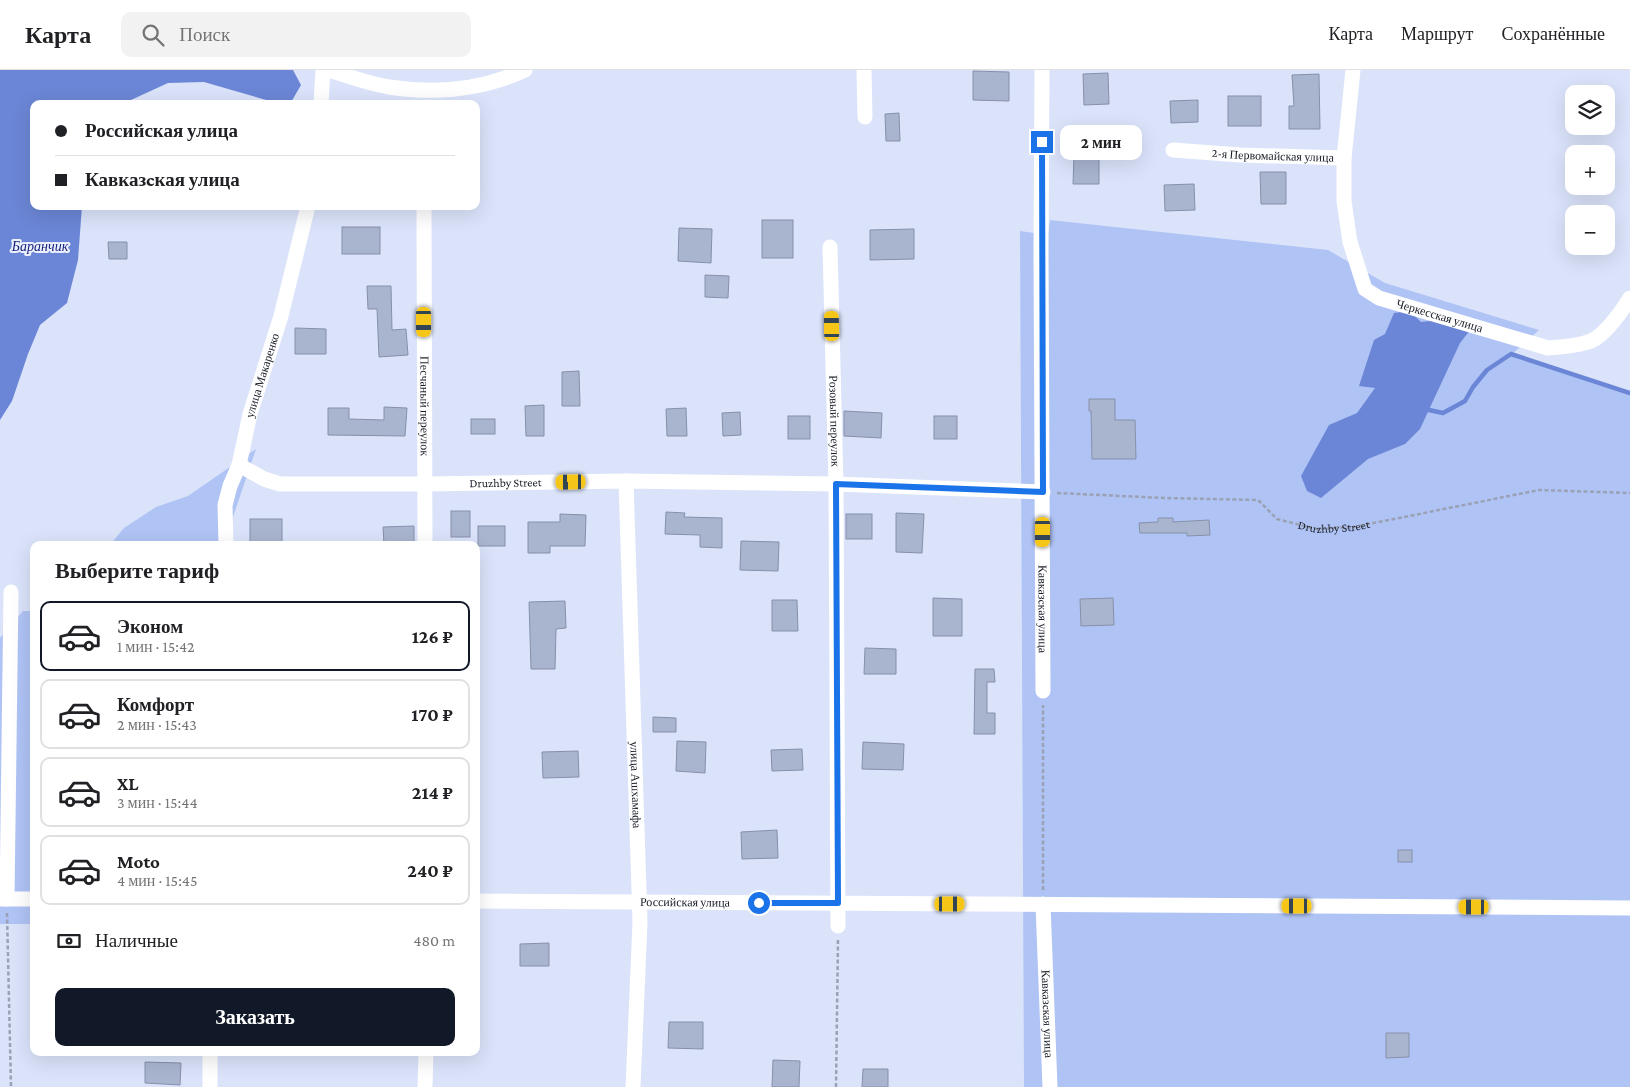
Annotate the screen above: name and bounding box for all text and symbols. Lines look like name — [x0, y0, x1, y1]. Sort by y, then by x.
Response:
search box — [121, 12, 471, 57]
text: Карта — [25, 21, 91, 48]
icon: search — [139, 21, 167, 49]
text: Поиск — [179, 24, 230, 45]
text: Карта — [1328, 24, 1373, 44]
text: Маршрут — [1401, 24, 1473, 44]
text: Сохранённые — [1501, 24, 1605, 44]
map controls — [1565, 85, 1615, 255]
button: layers — [1565, 85, 1615, 135]
text: Российская улица — [85, 120, 238, 141]
callout: 2 мин — [1060, 124, 1142, 160]
route end — [1031, 131, 1053, 153]
text: 2 мин — [1081, 134, 1121, 151]
button: + — [1565, 145, 1615, 195]
street label: 2-я Первомайская улица — [1211, 146, 1335, 165]
text: Кавказcкая улица — [85, 169, 240, 190]
button: − — [1565, 205, 1615, 255]
water label: Баранчик — [11, 238, 69, 254]
street label: Черкесская улица — [1395, 297, 1485, 335]
car — [416, 307, 431, 337]
car — [824, 311, 839, 341]
street label: улица Макаренко — [242, 332, 282, 419]
street label: Песчаный переулок — [417, 356, 432, 456]
street label: Розовый переулок — [826, 375, 843, 467]
car — [555, 474, 586, 490]
street label: Druzhby Street — [469, 475, 543, 490]
car — [1035, 517, 1050, 547]
street label: Druzhby Street — [1296, 517, 1372, 536]
text: Выберите тариф — [55, 558, 219, 583]
street label: Кавказcкая улица — [1035, 565, 1050, 654]
icon: car — [57, 614, 102, 659]
text: Эконом — [117, 616, 183, 637]
text: 126 ₽ — [412, 626, 453, 647]
text: 1 мин · 15:42 — [117, 638, 195, 655]
icon: car — [57, 692, 102, 737]
text: Комфорт — [117, 694, 194, 715]
text: 170 ₽ — [411, 704, 453, 725]
text: 2 мин · 15:43 — [117, 716, 197, 733]
street label: улица Ашхамафа — [627, 741, 644, 829]
icon: car — [57, 770, 102, 815]
text: XL — [117, 773, 139, 794]
text: 214 ₽ — [412, 782, 453, 803]
text: 3 мин · 15:44 — [117, 794, 198, 811]
icon: car — [57, 848, 102, 893]
text: Moto — [117, 851, 160, 872]
text: 240 ₽ — [407, 860, 453, 881]
text: 4 мин · 15:45 — [117, 872, 197, 889]
route start — [748, 892, 770, 914]
street label: Российская улица — [640, 895, 731, 910]
car — [935, 897, 965, 912]
car — [1282, 899, 1312, 914]
car — [1459, 900, 1489, 915]
icon: cash — [55, 927, 83, 955]
text: Наличные — [95, 930, 178, 951]
text: 480 m — [413, 932, 455, 949]
street label: Кавказcкая улица — [1039, 970, 1056, 1059]
button: Заказать — [55, 988, 455, 1046]

